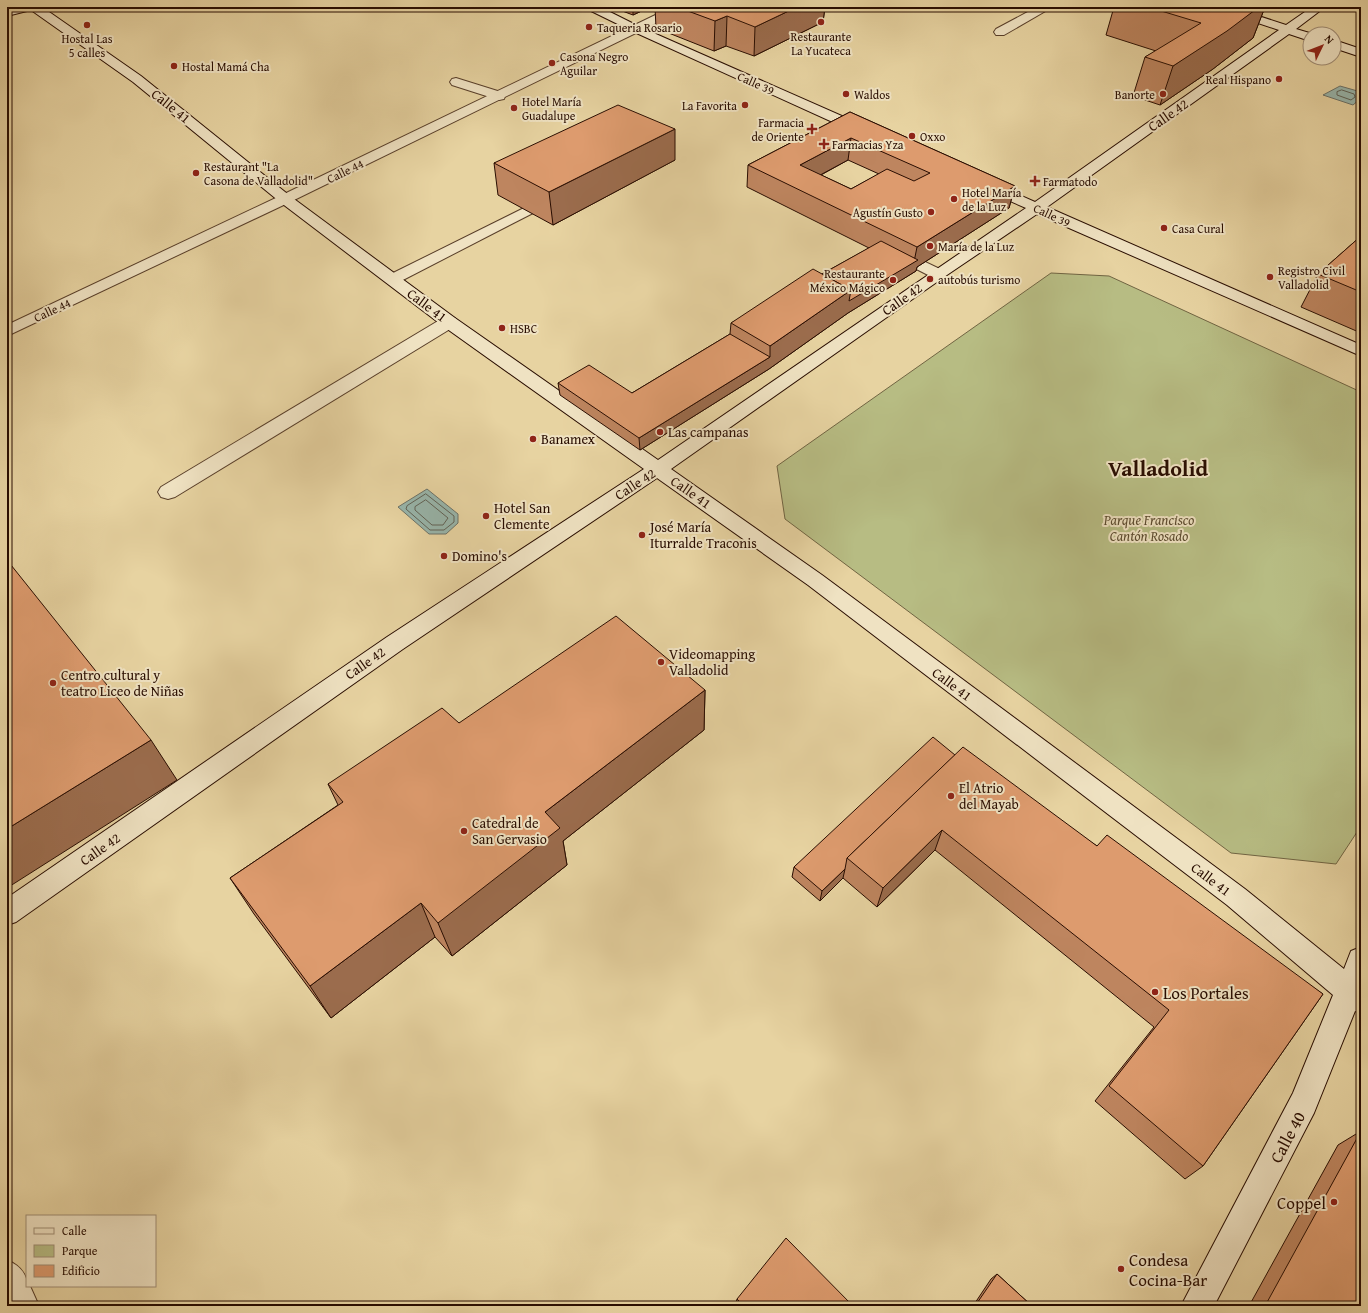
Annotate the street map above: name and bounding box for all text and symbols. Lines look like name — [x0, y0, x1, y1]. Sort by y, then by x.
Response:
marker: Restaurante La Yucateca — [816, 17, 826, 27]
place label: Taqueria Rosario — [597, 19, 682, 36]
marker: Hostal Las 5 calles — [82, 20, 92, 30]
marker: Taqueria Rosario — [584, 22, 594, 32]
north arrow — [1302, 26, 1342, 66]
place label: Restaurante La Yucateca — [791, 28, 852, 59]
place label: Hostal Las 5 calles — [61, 30, 113, 61]
text: N — [1321, 31, 1338, 48]
place label: Casona Negro Aguilar — [560, 48, 628, 79]
place label: Hostal Mamá Cha — [182, 58, 270, 75]
marker: Casona Negro Aguilar — [547, 58, 557, 68]
marker: Hostal Mamá Cha — [169, 61, 179, 71]
street label: Calle 39 — [735, 67, 777, 99]
place label: Real Hispano — [1206, 71, 1271, 88]
marker: Real Hispano — [1274, 74, 1284, 84]
street label: Calle 41 — [147, 84, 195, 128]
place label: Waldos — [854, 86, 890, 103]
place label: Banorte — [1115, 86, 1155, 103]
marker: Waldos — [841, 89, 851, 99]
marker: Banorte — [1158, 89, 1168, 99]
place label: Hotel María Guadalupe — [522, 93, 582, 124]
street label: Calle 42 — [1144, 94, 1192, 136]
place label: La Favorita — [682, 97, 737, 114]
marker: La Favorita — [740, 100, 750, 110]
marker: Hotel María Guadalupe — [509, 103, 519, 113]
place label: Farmacia de Oriente — [751, 114, 804, 145]
marker: Farmacia de Oriente — [807, 124, 817, 134]
place label: Oxxo — [920, 128, 945, 145]
marker: Oxxo — [907, 131, 917, 141]
place label: Farmacias Yza — [832, 136, 904, 153]
marker: Farmacias Yza — [819, 139, 829, 149]
street label: Calle 44 — [324, 155, 366, 187]
place label: Restaurant "La Casona de Valladolid" — [204, 158, 313, 189]
marker: Restaurant "La Casona de Valladolid" — [191, 168, 201, 178]
place label: Farmatodo — [1043, 173, 1097, 190]
marker: Farmatodo — [1030, 176, 1040, 186]
place label: Hotel María de la Luz — [962, 184, 1022, 215]
marker: Hotel María de la Luz — [949, 194, 959, 204]
street label: Calle 39 — [1031, 199, 1073, 231]
place label: Agustín Gusto — [853, 204, 923, 221]
marker: Agustín Gusto — [926, 207, 936, 217]
place label: Casa Cural — [1172, 220, 1225, 237]
marker: Casa Cural — [1159, 223, 1169, 233]
place label: María de la Luz — [938, 238, 1014, 255]
marker: María de la Luz — [925, 241, 935, 251]
place label: Registro Civil Valladolid — [1278, 262, 1346, 293]
place label: Restaurante México Mágico — [810, 265, 885, 296]
place label: autobús turismo — [938, 271, 1020, 288]
marker: Registro Civil Valladolid — [1265, 272, 1275, 282]
marker: autobús turismo — [925, 274, 935, 284]
marker: Restaurante México Mágico — [888, 275, 898, 285]
street label: Calle 42 — [878, 278, 926, 320]
street label: Calle 41 — [403, 283, 451, 327]
street label: Calle 44 — [31, 294, 73, 326]
place label: HSBC — [510, 320, 538, 337]
marker: HSBC — [497, 323, 507, 333]
place label: Las campanas — [668, 422, 749, 442]
marker: Las campanas — [655, 427, 665, 437]
place label: Banamex — [541, 429, 596, 449]
marker: Banamex — [528, 434, 538, 444]
district label: Valladolid — [1108, 452, 1208, 484]
street label: Calle 42 — [611, 463, 659, 505]
street label: Calle 41 — [667, 471, 715, 513]
place label: Hotel San Clemente — [494, 498, 550, 534]
park label: Parque Francisco Cantón Rosado — [1103, 510, 1194, 546]
marker: Hotel San Clemente — [481, 511, 491, 521]
place label: José María Iturralde Traconis — [648, 517, 757, 553]
marker: José María Iturralde Traconis — [637, 530, 647, 540]
place label: Domino's — [452, 546, 507, 566]
marker: Domino's — [439, 551, 449, 561]
street label: Calle 42 — [341, 642, 389, 684]
place label: Videomapping Valladolid — [669, 644, 755, 680]
marker: Videomapping Valladolid — [656, 657, 666, 667]
street label: Calle 41 — [928, 662, 976, 706]
place label: Centro cultural y teatro Liceo de Niñas — [61, 665, 184, 701]
marker: Centro cultural y teatro Liceo de Niñas — [48, 678, 58, 688]
place label: El Atrio del Mayab — [959, 778, 1019, 814]
marker: El Atrio del Mayab — [946, 791, 956, 801]
place label: Catedral de San Gervasio — [472, 813, 547, 849]
marker: Catedral de San Gervasio — [459, 826, 469, 836]
street label: Calle 42 — [76, 828, 124, 870]
street label: Calle 41 — [1187, 857, 1235, 901]
place label: Los Portales — [1163, 980, 1249, 1005]
marker: Los Portales — [1150, 987, 1160, 997]
street label: Calle 40 — [1263, 1107, 1311, 1167]
place label: Coppel — [1277, 1190, 1326, 1215]
marker: Coppel — [1329, 1197, 1339, 1207]
legend — [26, 1215, 156, 1287]
text: Calle — [62, 1222, 87, 1239]
text: Parque — [62, 1242, 98, 1259]
place label: Condesa Cocina-Bar — [1129, 1247, 1207, 1292]
text: Edificio — [62, 1262, 100, 1279]
marker: Condesa Cocina-Bar — [1116, 1264, 1126, 1274]

